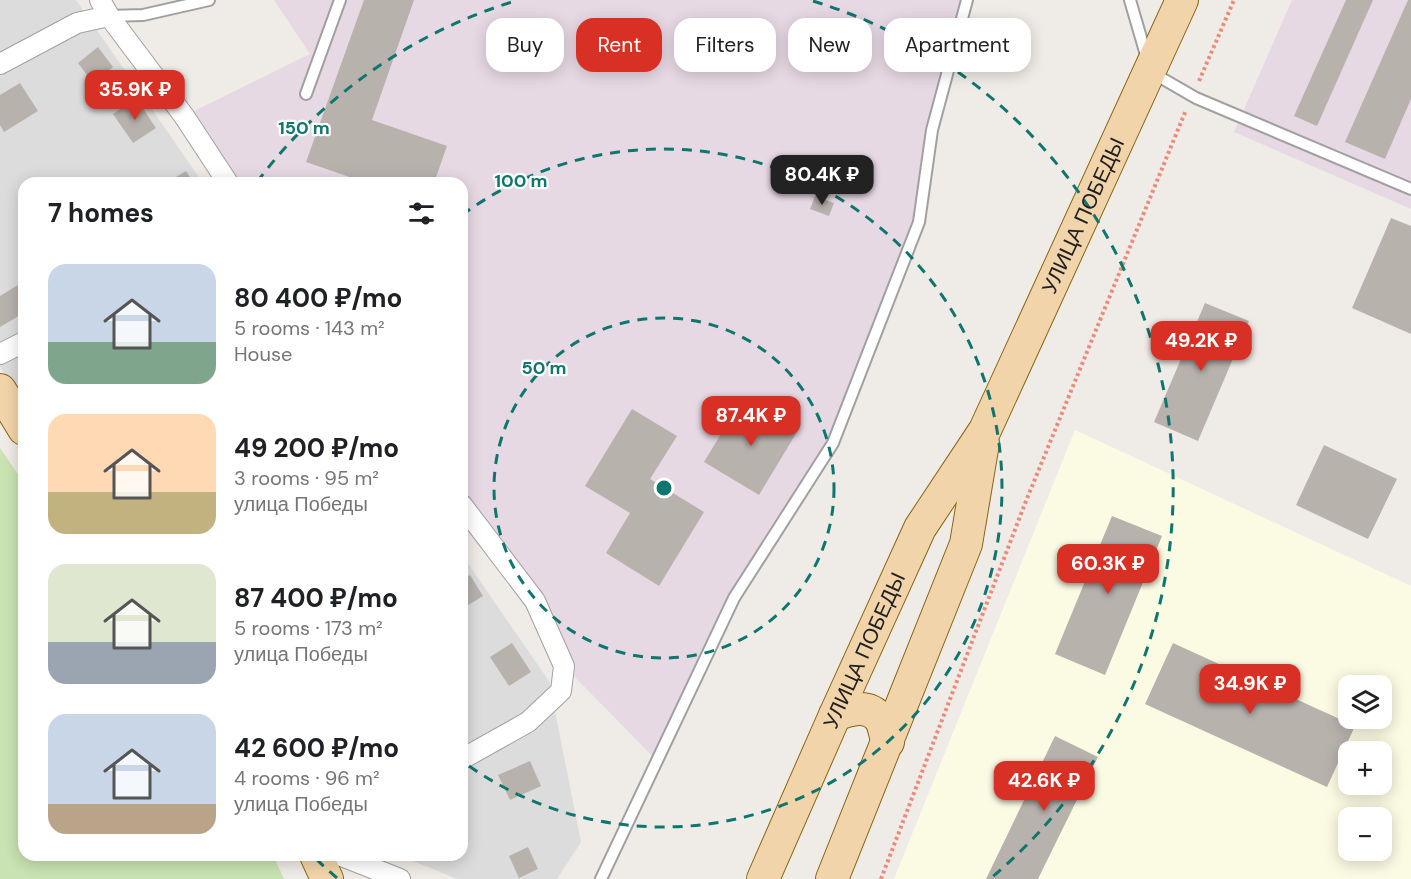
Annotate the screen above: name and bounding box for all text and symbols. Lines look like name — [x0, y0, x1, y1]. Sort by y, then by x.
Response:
chip: Buy — [486, 18, 564, 72]
chip: Rent — [576, 18, 662, 72]
chip: Filters — [674, 18, 776, 72]
chip: New — [788, 18, 872, 72]
chip: Apartment — [884, 18, 1031, 72]
pin: 35.9K ₽ — [80, 70, 190, 121]
text: 35.9K ₽ — [99, 76, 171, 102]
text: 150 m — [278, 116, 330, 140]
street label: УЛИЦА ПОБЕДЫ — [1035, 133, 1131, 298]
pin: 80.4K ₽ — [767, 155, 877, 206]
text: 80.4K ₽ — [785, 161, 859, 187]
text: 100 m — [494, 169, 548, 193]
text: 7 homes — [48, 196, 154, 230]
icon: filters — [405, 197, 438, 230]
text: 80 400 ₽/mo — [234, 281, 402, 315]
icon: home — [96, 288, 168, 360]
text: 5 rooms · 143 m² — [234, 315, 385, 341]
pin: 49.2K ₽ — [1146, 321, 1256, 372]
text: 49.2K ₽ — [1165, 327, 1237, 353]
text: House — [234, 341, 292, 367]
text: 50 m — [521, 356, 567, 380]
pin: 87.4K ₽ — [696, 396, 806, 447]
text: 87.4K ₽ — [716, 402, 786, 428]
text: 49 200 ₽/mo — [234, 431, 399, 465]
icon: home — [96, 438, 168, 510]
text: 3 rooms · 95 m² — [234, 465, 379, 491]
centre of rings — [654, 478, 674, 498]
text: улица Победы — [234, 491, 368, 517]
pin: 60.3K ₽ — [1053, 544, 1163, 595]
text: 60.3K ₽ — [1071, 550, 1145, 576]
street label: УЛИЦА ПОБЕДЫ — [817, 568, 912, 733]
text: 87 400 ₽/mo — [234, 581, 398, 615]
icon: home — [96, 588, 168, 660]
text: 5 rooms · 173 m² — [234, 615, 383, 641]
text: улица Победы — [234, 641, 368, 667]
pin: 34.9K ₽ — [1195, 664, 1305, 715]
text: 34.9K ₽ — [1213, 670, 1287, 696]
map controls — [1338, 675, 1392, 861]
button: layers — [1338, 675, 1392, 729]
text: 42 600 ₽/mo — [234, 731, 399, 765]
icon: home — [96, 738, 168, 810]
button: + — [1338, 741, 1392, 795]
pin: 42.6K ₽ — [989, 761, 1099, 812]
text: 4 rooms · 96 m² — [234, 765, 380, 791]
text: 42.6K ₽ — [1008, 767, 1080, 793]
text: улица Победы — [234, 791, 368, 817]
button: − — [1338, 807, 1392, 861]

